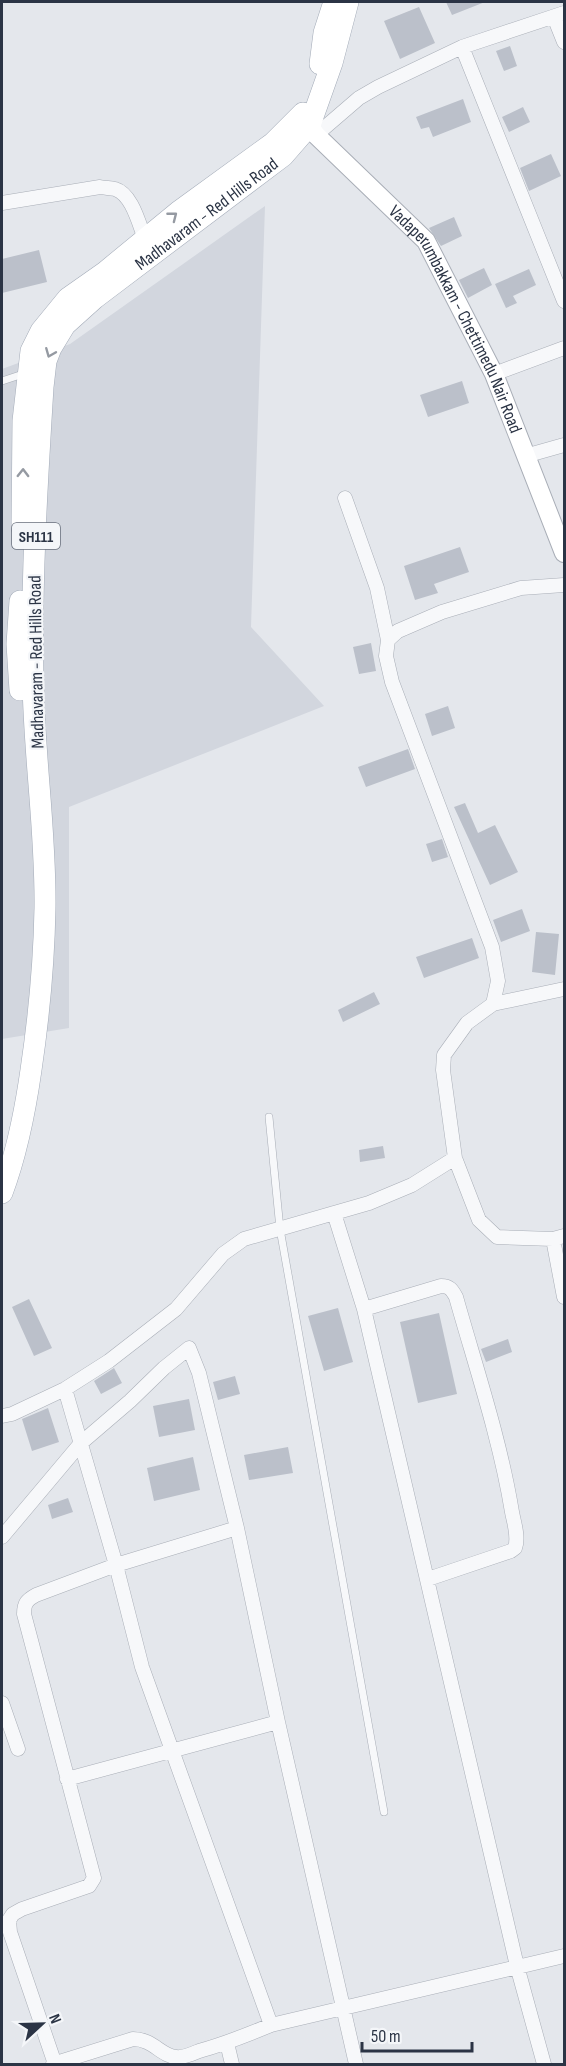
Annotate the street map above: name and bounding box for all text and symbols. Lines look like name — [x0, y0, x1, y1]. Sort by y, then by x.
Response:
street label: Madhavaram - Red Hills Road — [131, 154, 282, 275]
street label: Vadaperumbakkam - Chettimedu Nair Road — [384, 201, 526, 436]
one-way arrow — [167, 212, 178, 223]
one-way arrow — [45, 347, 57, 358]
one-way arrow — [16, 469, 29, 478]
road number: SH111 — [12, 523, 60, 549]
street label: Madhavaram - Red Hills Road — [24, 575, 49, 749]
north arrow — [12, 1994, 72, 2054]
text: N — [44, 2011, 65, 2026]
scale bar — [362, 2015, 472, 2053]
text: 50 m — [371, 2026, 401, 2047]

